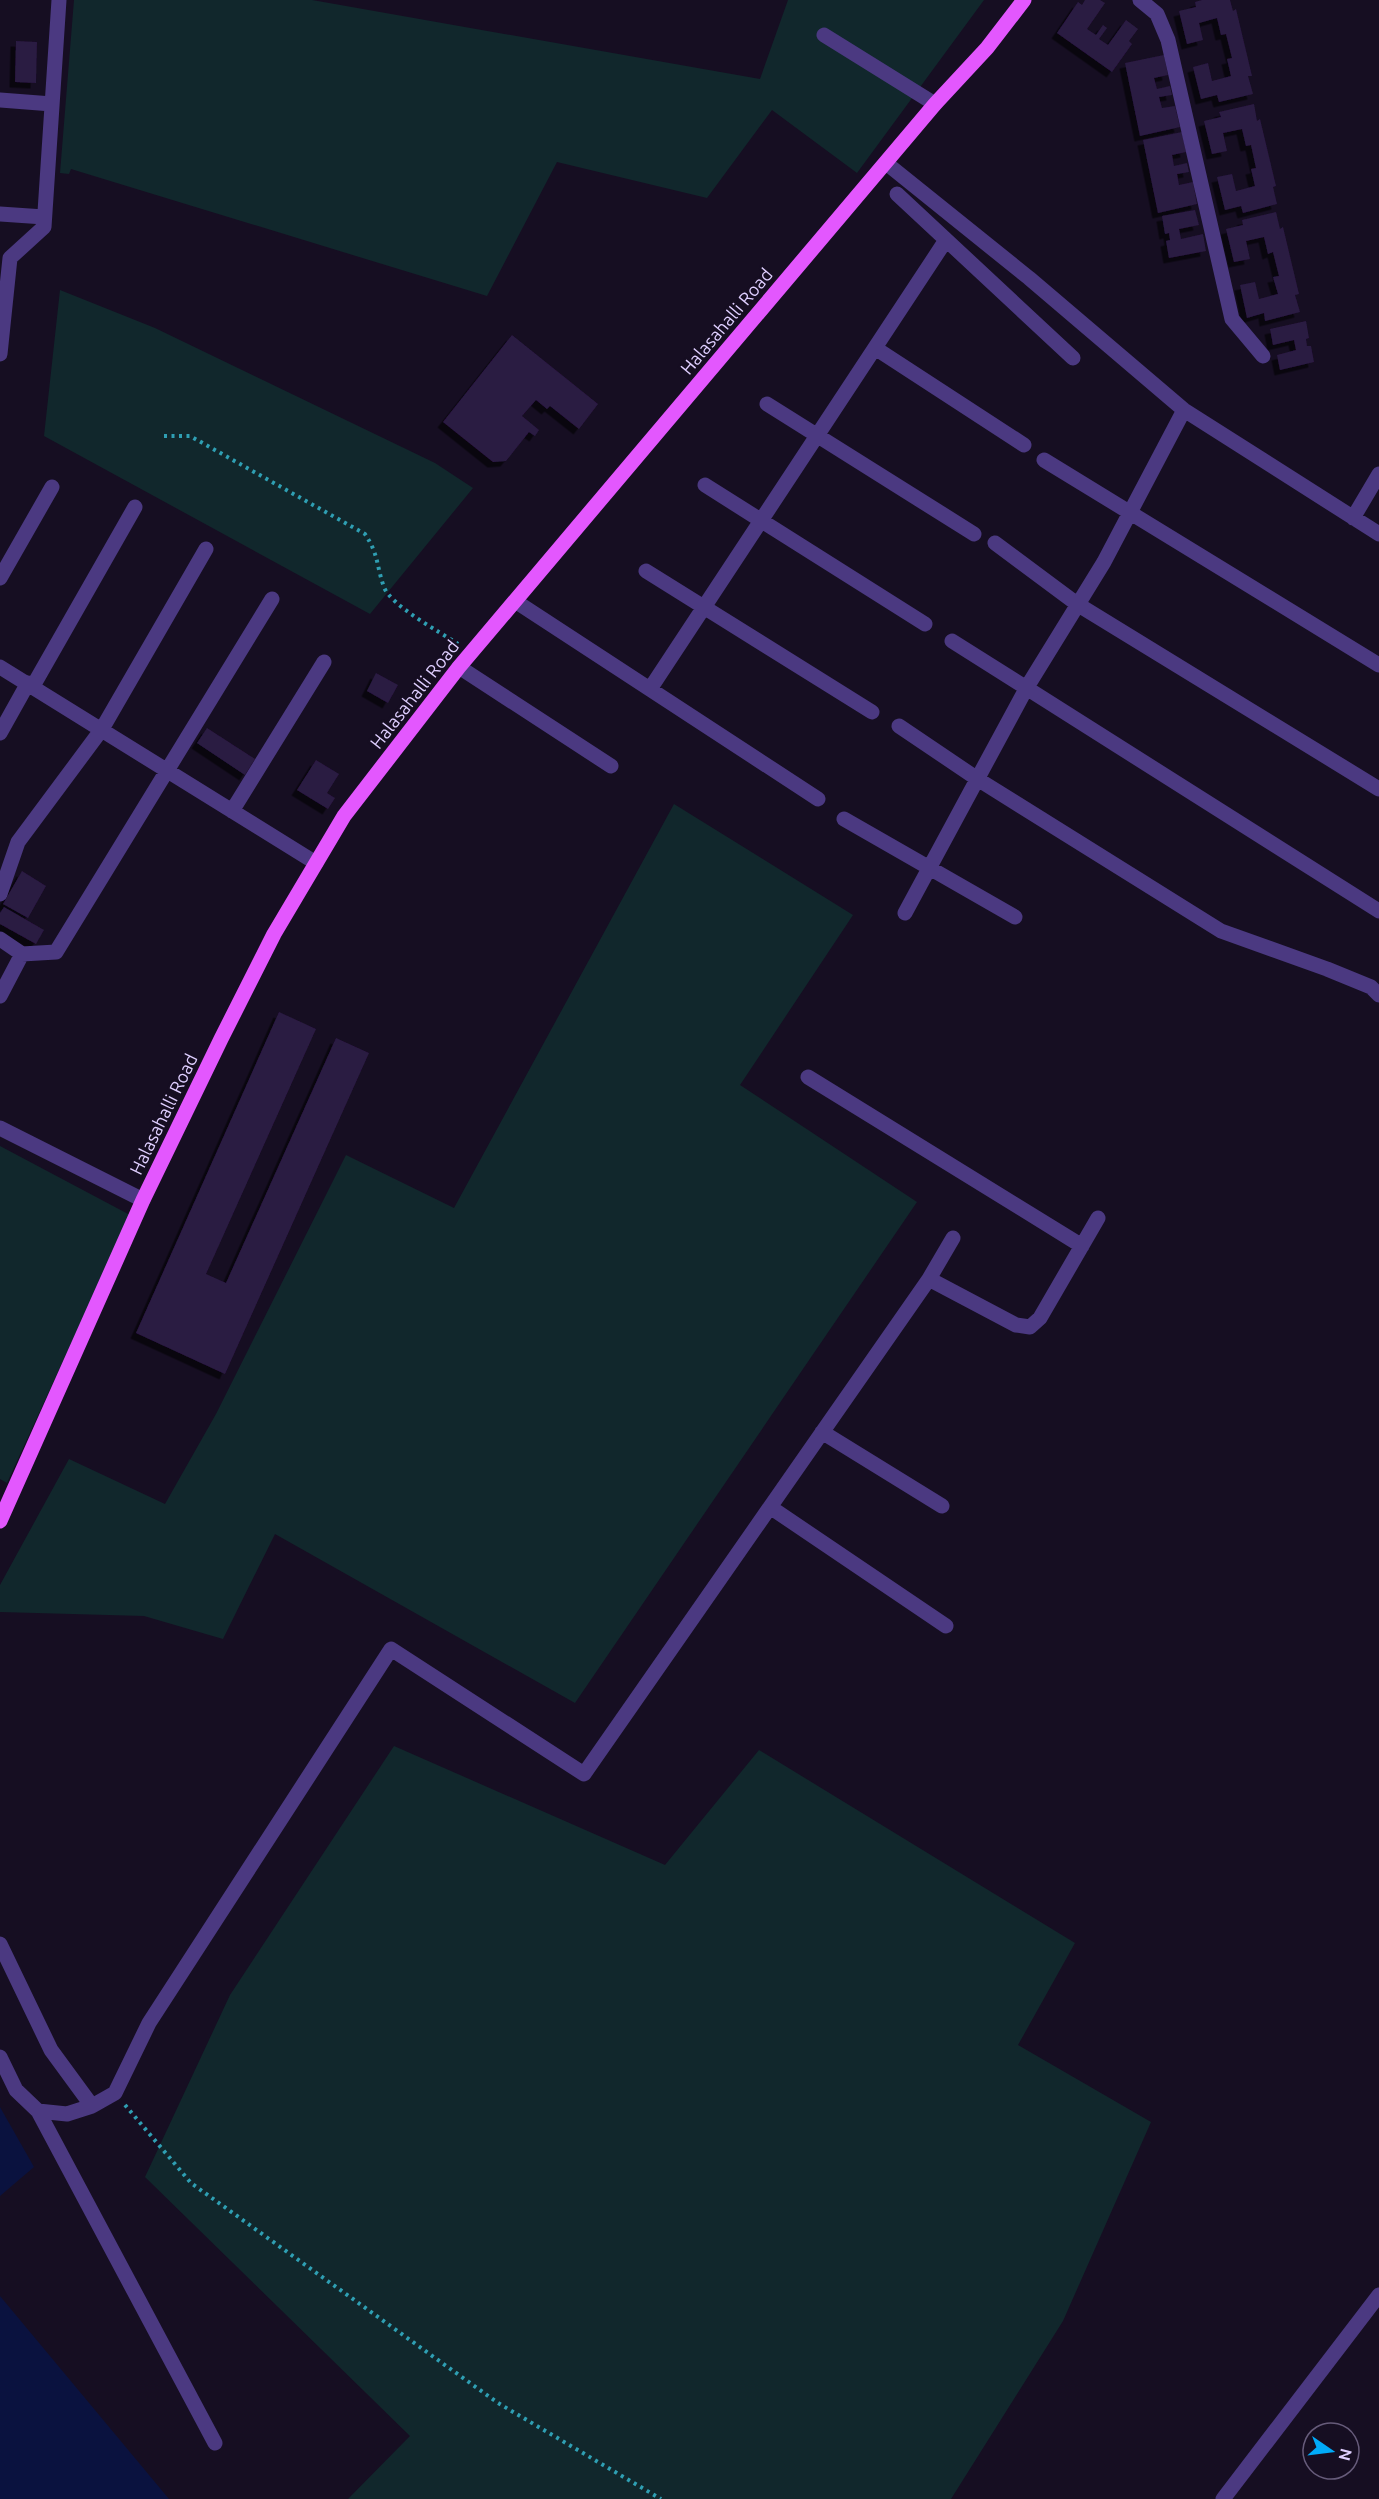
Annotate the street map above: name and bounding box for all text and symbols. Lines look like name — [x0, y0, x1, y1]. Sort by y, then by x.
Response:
street label: Halasahalli Road — [676, 264, 776, 378]
street label: Halasahalli Road — [366, 636, 462, 752]
street label: Halasahalli Road — [125, 1050, 201, 1178]
north arrow — [1301, 2421, 1361, 2481]
text: N — [1335, 2447, 1356, 2463]

